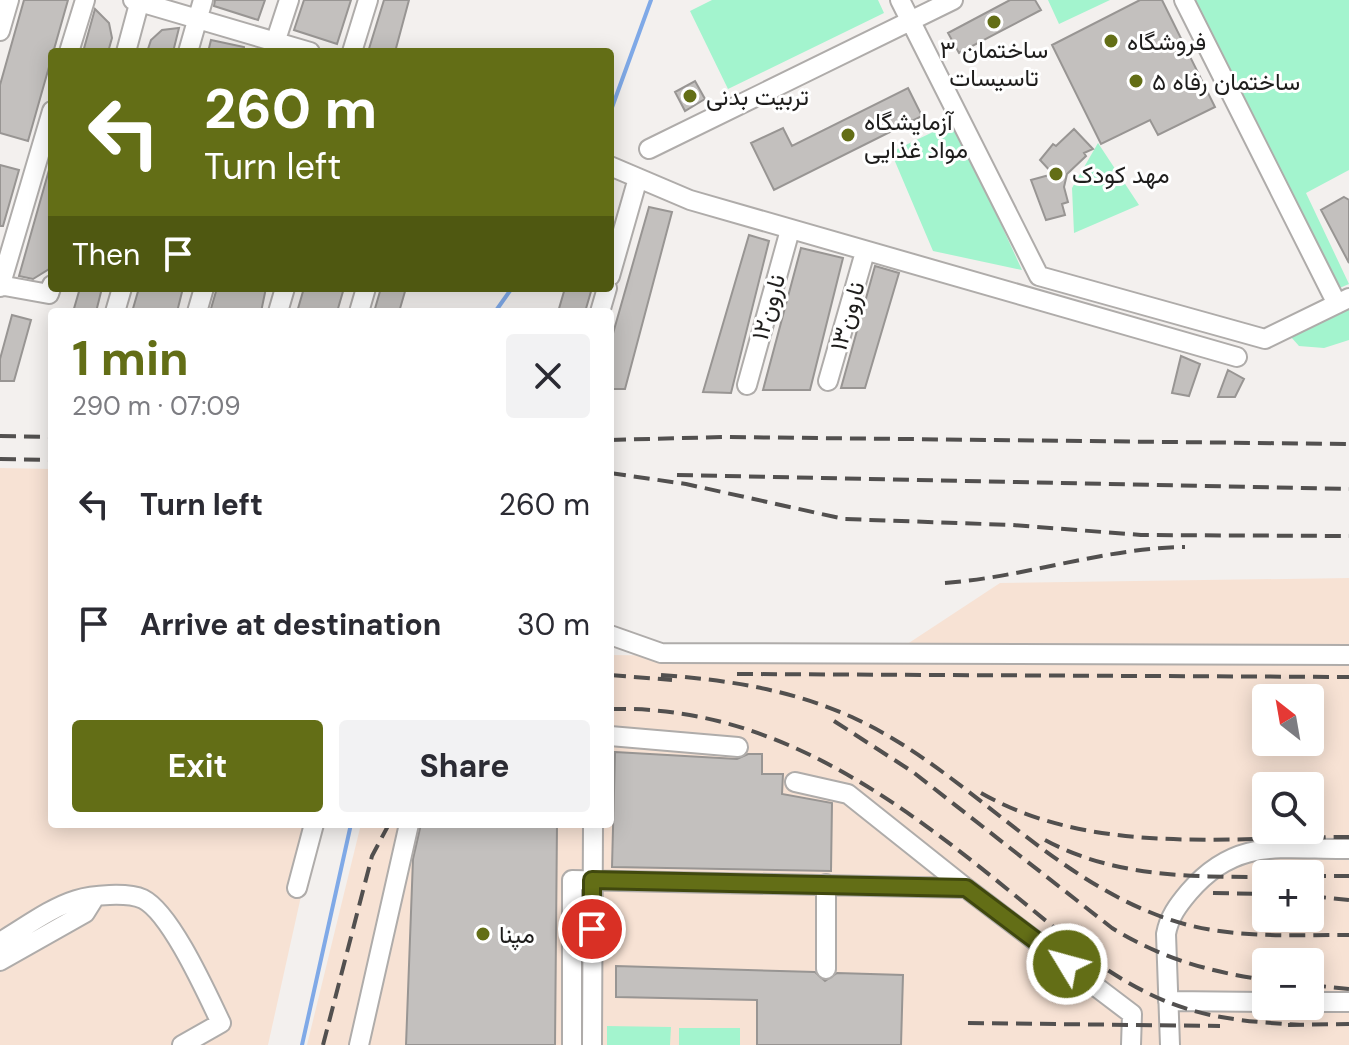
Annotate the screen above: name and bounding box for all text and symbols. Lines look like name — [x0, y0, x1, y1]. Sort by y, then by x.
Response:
marker: ۳ ساختمان تاسیسات — [985, 13, 1003, 31]
place label: فروشگاه — [1127, 26, 1206, 57]
marker: فروشگاه — [1102, 32, 1120, 50]
place label: ۳ ساختمان تاسیسات — [940, 34, 1048, 93]
place label: ۵ ساختمان رفاه — [1152, 66, 1300, 97]
text: 260 m — [204, 72, 377, 145]
marker: ۵ ساختمان رفاه — [1127, 72, 1145, 90]
icon: left — [72, 80, 176, 184]
place label: تربیت بدنی — [706, 81, 809, 112]
marker: تربیت بدنی — [681, 87, 699, 105]
place label: آزمایشگاه مواد غذایی — [864, 106, 968, 165]
marker: آزمایشگاه مواد غذایی — [839, 126, 857, 144]
text: Turn left — [204, 143, 341, 190]
place label: مهد کودک — [1072, 159, 1169, 190]
marker: مهد کودک — [1047, 165, 1065, 183]
icon: arrive — [156, 232, 200, 276]
text: Then — [72, 235, 140, 274]
street label: نارون۱۲ — [744, 270, 792, 344]
street label: نارون۱۳ — [822, 278, 872, 354]
text: 1 min — [72, 327, 189, 390]
button: close — [506, 334, 590, 418]
text: 290 m · 07:09 — [72, 389, 241, 423]
icon: left — [72, 482, 116, 526]
text: Turn left — [140, 485, 263, 524]
text: 260 m — [499, 485, 590, 524]
icon: arrive — [72, 602, 116, 646]
text: Arrive at destination — [140, 605, 441, 644]
text: 30 m — [517, 605, 590, 644]
north arrow — [1252, 684, 1324, 756]
map controls — [1252, 684, 1324, 1020]
button: Exit — [72, 720, 323, 812]
button: Share — [339, 720, 590, 812]
button: search — [1252, 772, 1324, 844]
button: + — [1252, 860, 1324, 932]
pin — [558, 895, 626, 963]
icon: arrive — [570, 907, 614, 951]
place label: مپنا — [499, 919, 535, 951]
position arrow — [1025, 922, 1109, 1006]
marker: مپنا — [474, 925, 492, 943]
button: − — [1252, 948, 1324, 1020]

